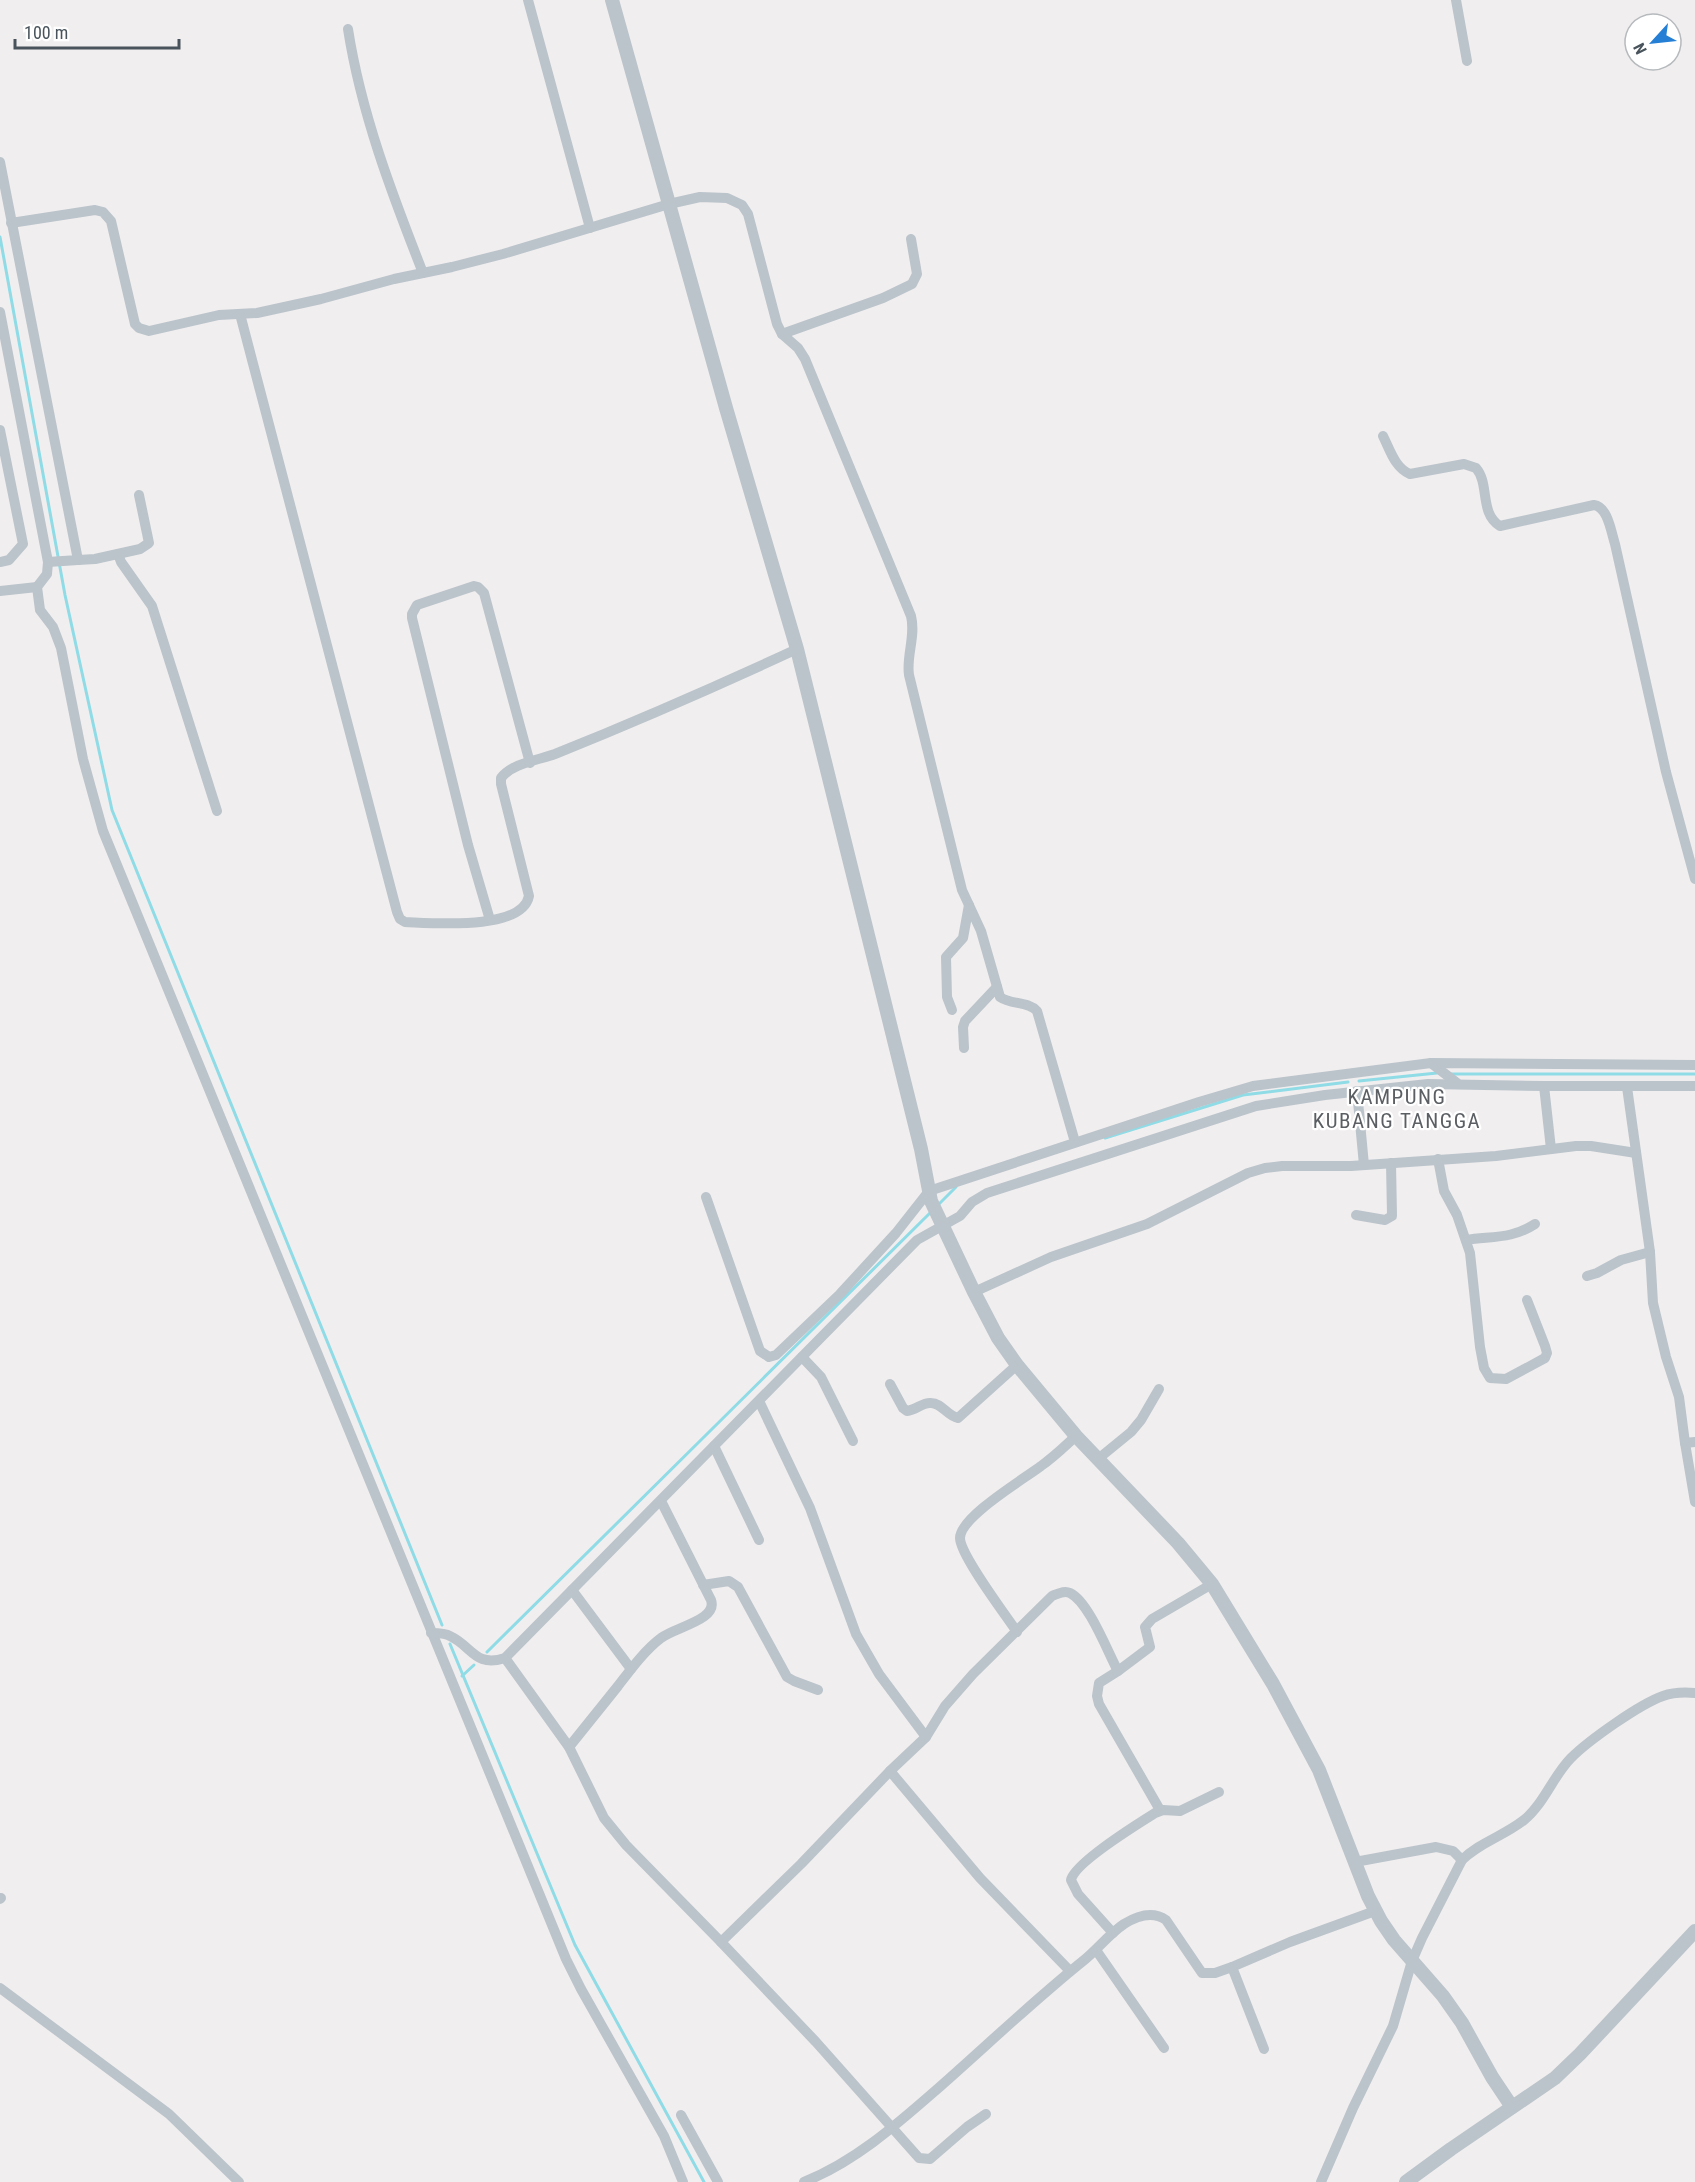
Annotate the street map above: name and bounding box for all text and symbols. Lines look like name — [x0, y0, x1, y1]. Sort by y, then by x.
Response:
scale bar — [15, 12, 178, 50]
north arrow — [1623, 12, 1683, 72]
text: 100 m — [24, 22, 68, 43]
text: N — [1629, 40, 1651, 57]
district label: KAMPUNG KUBANG TANGGA — [1313, 1085, 1481, 1133]

